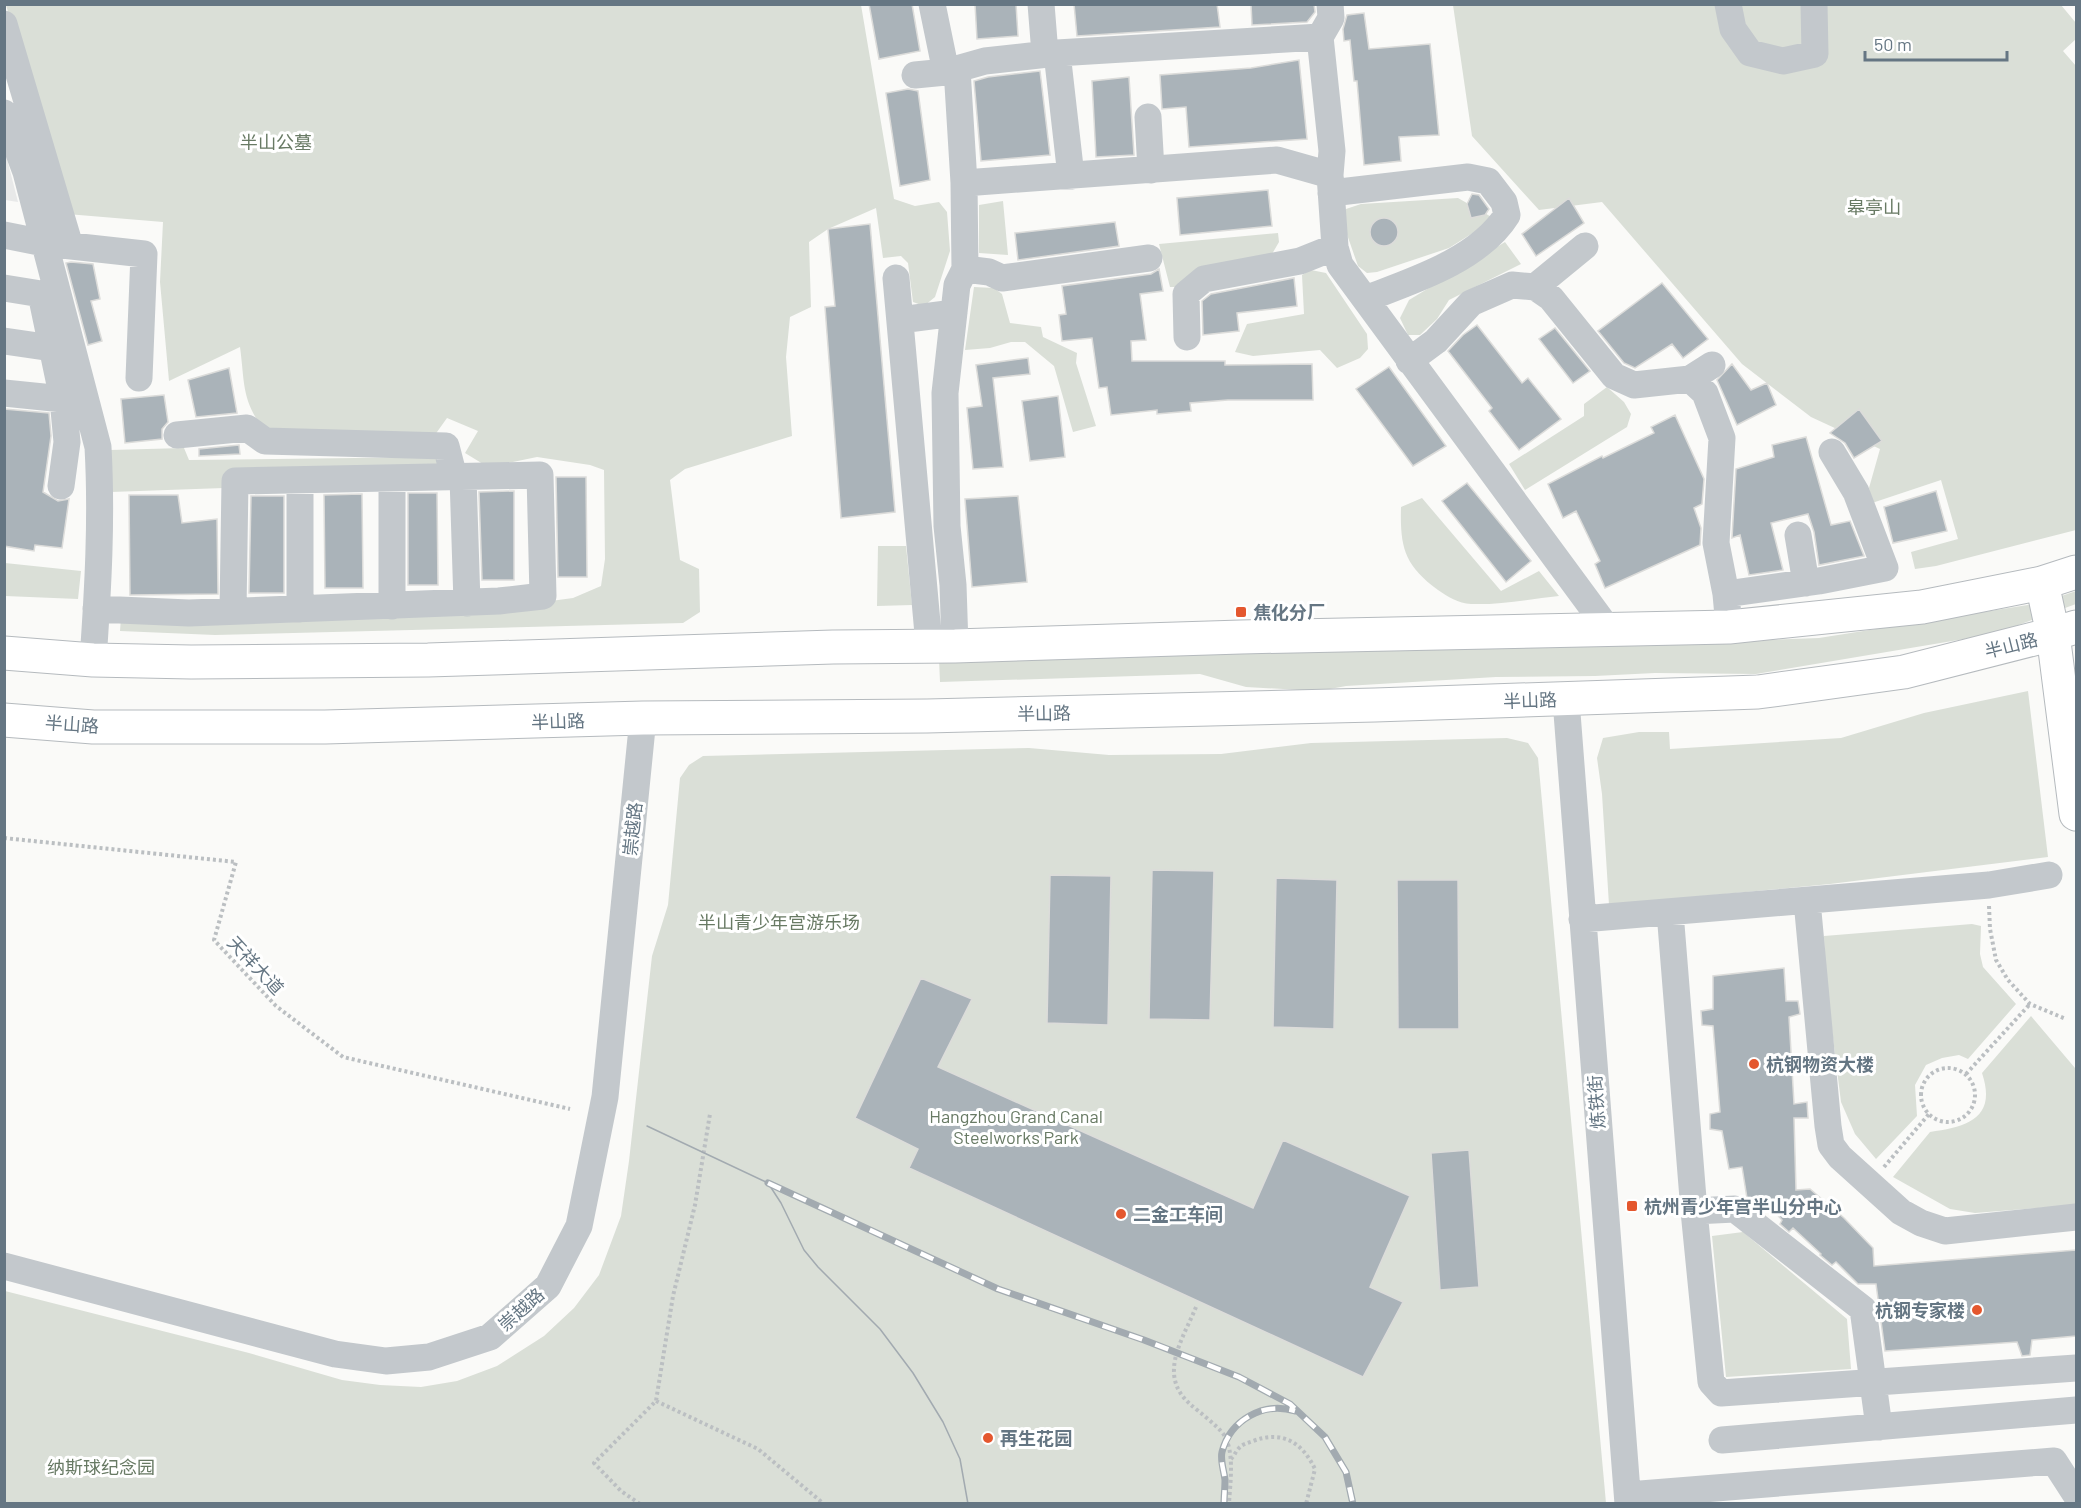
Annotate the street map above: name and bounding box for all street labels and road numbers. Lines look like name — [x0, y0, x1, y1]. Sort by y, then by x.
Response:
street label: 半山路 — [1982, 628, 2040, 662]
street label: 半山路 — [1503, 688, 1557, 712]
street label: 半山路 — [1017, 702, 1071, 724]
street label: 半山路 — [531, 709, 585, 733]
street label: 半山路 — [44, 711, 100, 737]
street label: 崇越路 — [618, 801, 646, 857]
street label: 天祥大道 — [223, 931, 289, 999]
street label: 炼铁街 — [1583, 1074, 1609, 1130]
street label: 崇越路 — [494, 1283, 548, 1335]

